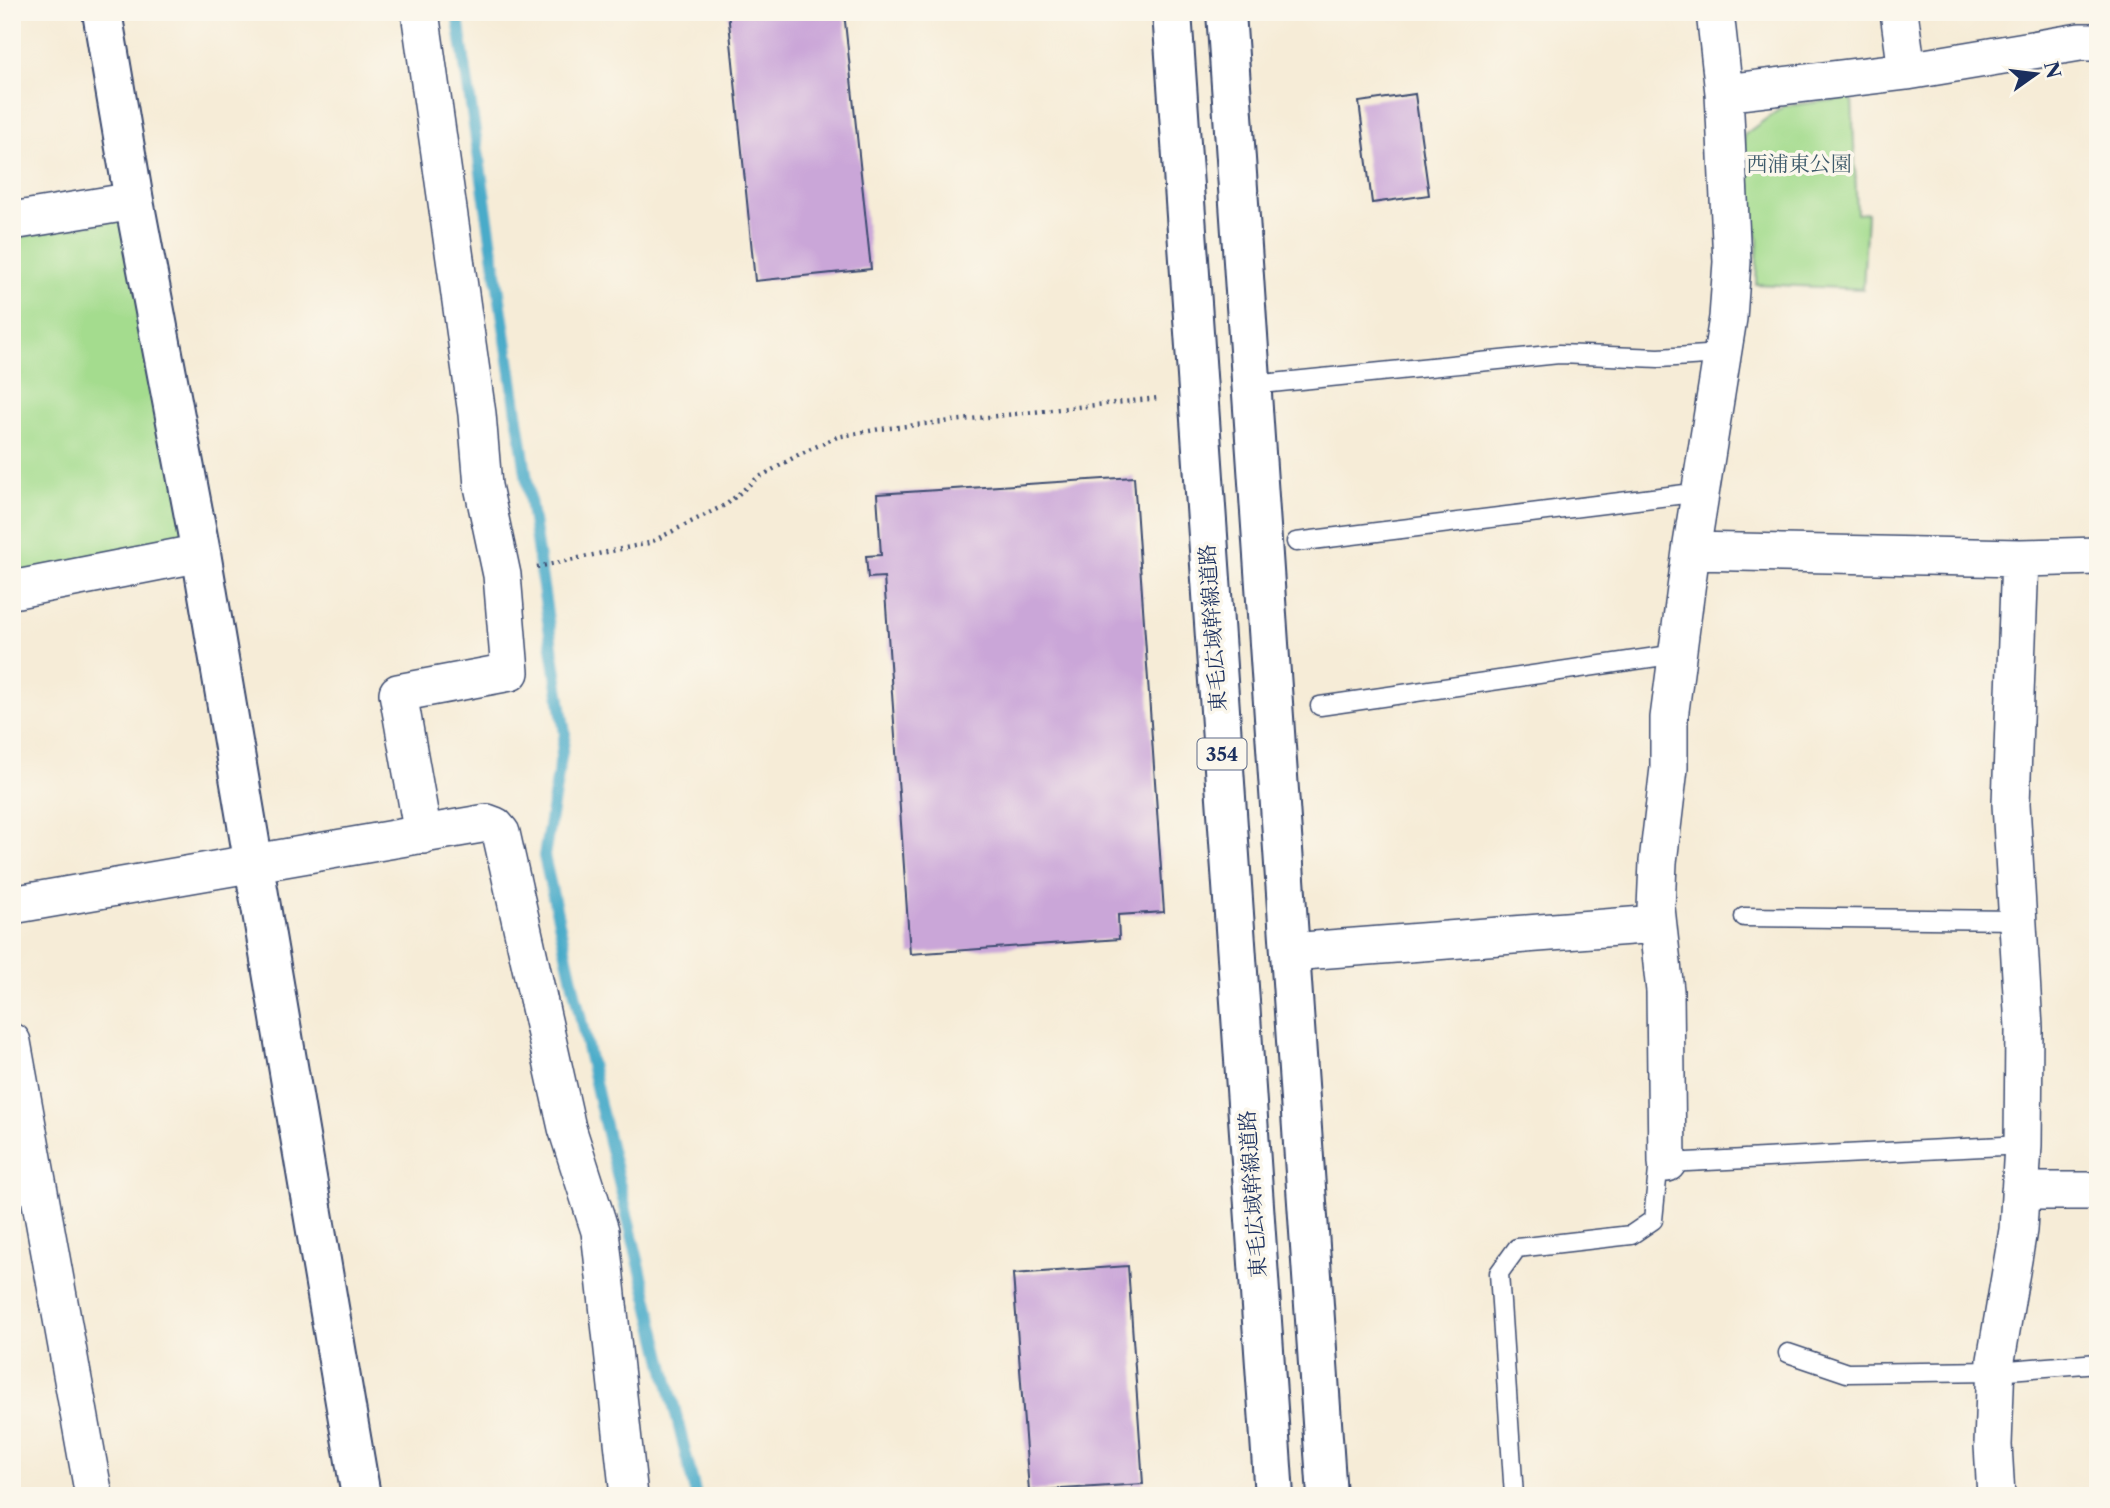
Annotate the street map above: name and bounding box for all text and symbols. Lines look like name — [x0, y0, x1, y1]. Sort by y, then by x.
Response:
north arrow — [2002, 38, 2072, 108]
text: N — [2039, 59, 2065, 81]
park label: 西浦東公園 — [1747, 151, 1852, 176]
street label: 東毛広域幹線道路 — [1194, 543, 1231, 713]
road number: 354 — [1198, 738, 1246, 769]
street label: 東毛広域幹線道路 — [1234, 1109, 1271, 1279]

